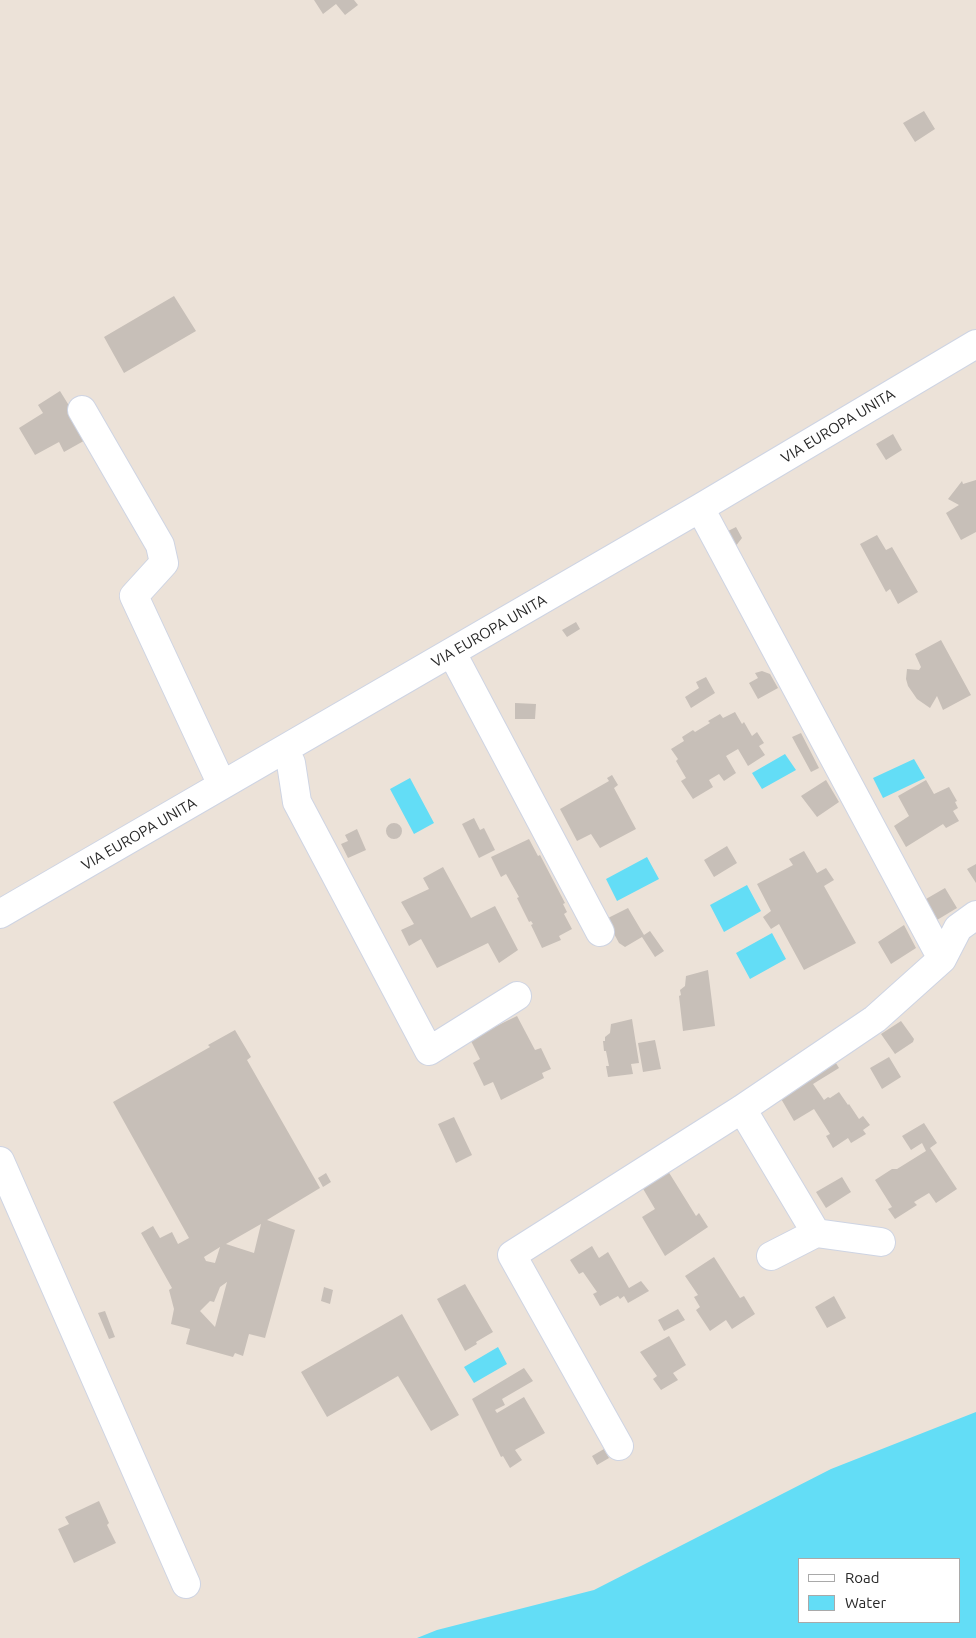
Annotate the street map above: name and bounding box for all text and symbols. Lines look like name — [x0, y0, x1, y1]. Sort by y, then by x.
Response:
street label: VIA EUROPA UNITA — [778, 385, 898, 467]
street label: VIA EUROPA UNITA — [428, 591, 550, 671]
street label: VIA EUROPA UNITA — [78, 794, 200, 874]
legend — [798, 1558, 961, 1623]
text: Road — [845, 1569, 880, 1586]
text: Water — [845, 1594, 886, 1611]

